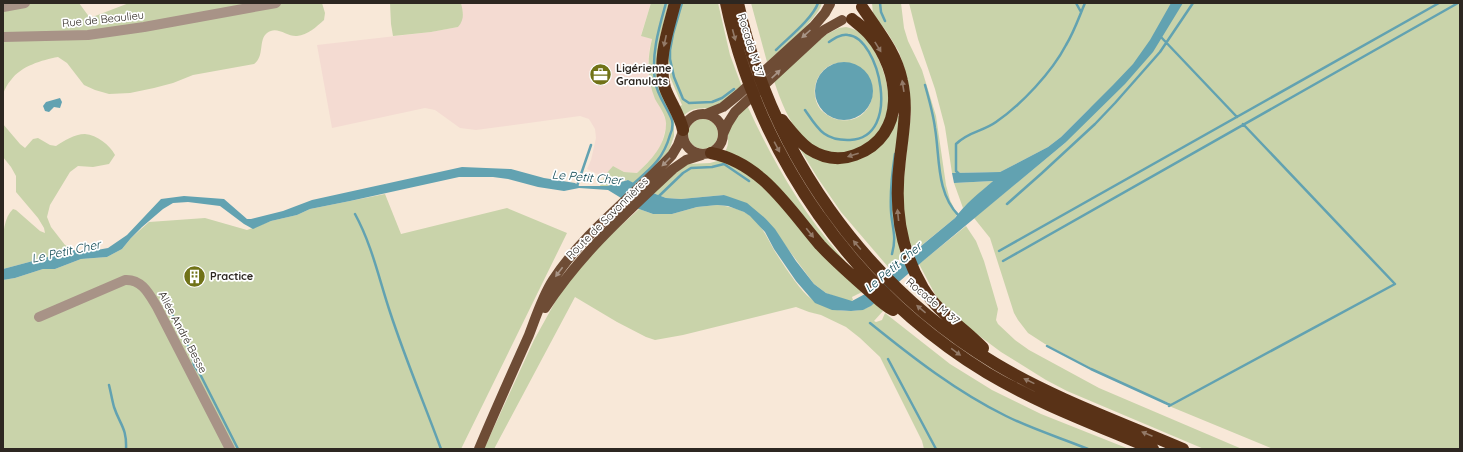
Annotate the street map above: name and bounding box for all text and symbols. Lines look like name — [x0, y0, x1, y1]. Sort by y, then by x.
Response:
street label: Rue de Beaulieu — [61, 8, 145, 30]
street label: Rocade M 37 — [735, 12, 767, 79]
one-way arrow — [800, 29, 811, 38]
one-way arrow — [731, 30, 737, 42]
one-way arrow — [662, 35, 668, 47]
one-way arrow — [875, 42, 882, 53]
office icon: Ligérienne Granulats — [588, 61, 614, 87]
place label: Ligérienne Granulats — [616, 61, 672, 88]
one-way arrow — [771, 69, 781, 78]
one-way arrow — [900, 80, 906, 92]
one-way arrow — [774, 141, 780, 152]
one-way arrow — [847, 153, 859, 159]
one-way arrow — [661, 157, 671, 167]
water label: Le Petit Cher — [551, 166, 624, 188]
street label: Route de Savonnières — [563, 174, 651, 262]
one-way arrow — [895, 209, 902, 221]
one-way arrow — [806, 228, 815, 238]
water label: Le Petit Cher — [30, 236, 103, 266]
water label: Le Petit Cher — [861, 238, 926, 295]
one-way arrow — [852, 240, 861, 250]
building icon: Practice — [181, 263, 207, 289]
one-way arrow — [555, 266, 563, 277]
place label: Practice — [210, 269, 254, 283]
street label: Rocade M 37 — [903, 275, 963, 328]
street label: Allée André Besse — [156, 289, 210, 375]
one-way arrow — [916, 305, 926, 314]
one-way arrow — [951, 347, 962, 356]
one-way arrow — [1023, 378, 1034, 384]
one-way arrow — [1142, 431, 1153, 437]

